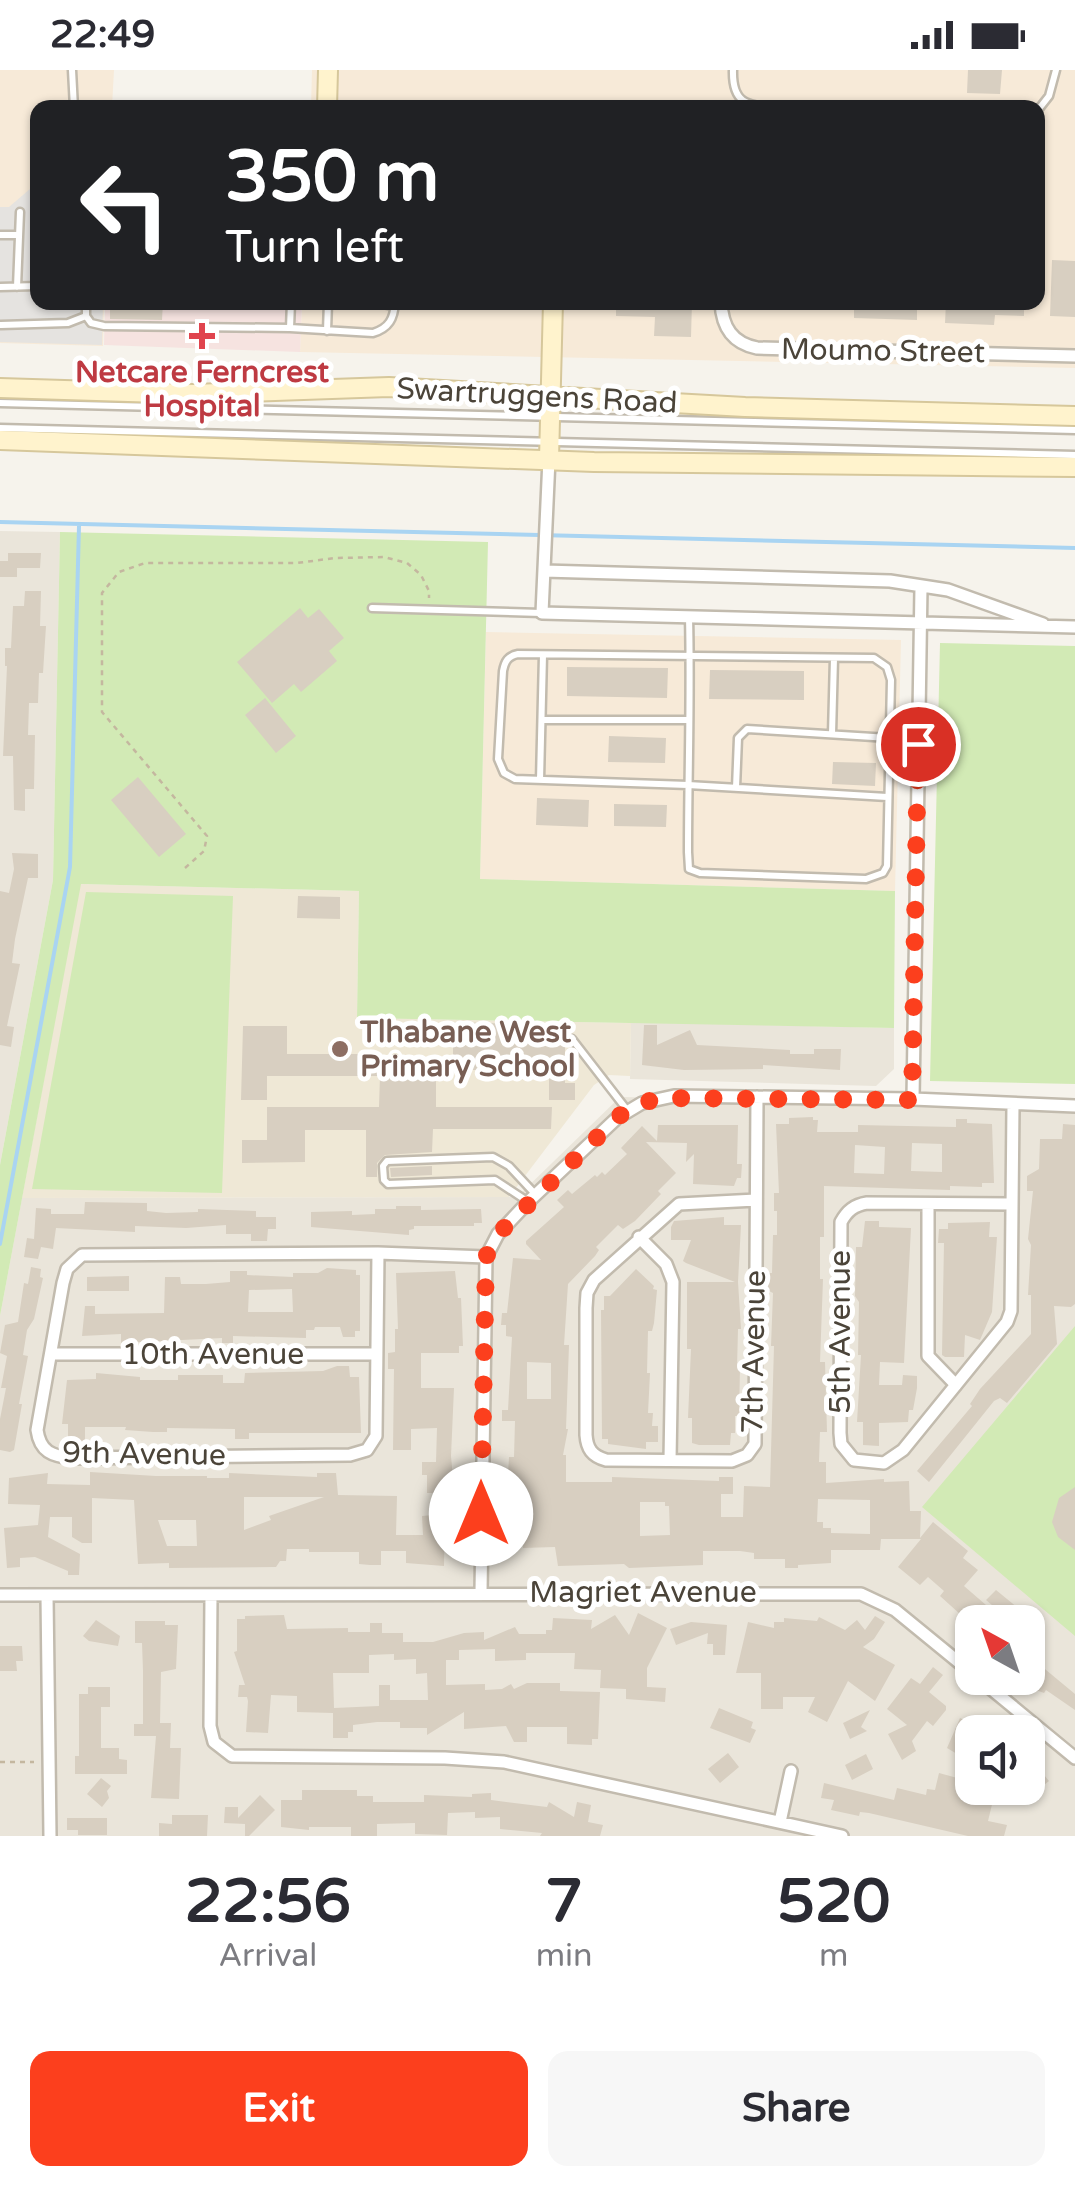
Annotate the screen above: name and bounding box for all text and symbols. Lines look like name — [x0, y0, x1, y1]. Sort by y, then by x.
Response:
text: 22:49 — [50, 12, 155, 58]
text: 350 m — [225, 136, 439, 220]
icon: left — [60, 140, 190, 270]
text: Turn left — [225, 221, 404, 275]
marker: Netcare Ferncrest Hospital — [189, 323, 215, 349]
street label: Moumo Street — [780, 331, 986, 371]
place label: Netcare Ferncrest Hospital — [75, 354, 330, 425]
street label: Swartruggens Road — [396, 370, 678, 422]
pin — [876, 702, 961, 787]
icon: arrive — [891, 717, 946, 772]
place label: Tlhabane West Primary School — [359, 1014, 575, 1085]
marker: Tlhabane West Primary School — [329, 1038, 351, 1060]
street label: 5th Avenue — [822, 1250, 859, 1414]
street label: 7th Avenue — [734, 1270, 774, 1434]
street label: 10th Avenue — [122, 1336, 304, 1373]
street label: 9th Avenue — [62, 1434, 226, 1474]
position arrow — [429, 1462, 533, 1566]
street label: Magriet Avenue — [529, 1574, 757, 1611]
north arrow — [955, 1605, 1045, 1695]
map controls — [955, 1605, 1045, 1805]
button: sound — [955, 1715, 1045, 1805]
text: 22:56 — [185, 1866, 351, 1938]
text: 7 — [545, 1866, 583, 1938]
text: 520 — [777, 1866, 890, 1938]
text: Arrival — [218, 1937, 317, 1975]
text: min — [536, 1937, 593, 1975]
text: m — [819, 1937, 848, 1975]
button: Exit — [30, 2051, 528, 2166]
button: Share — [548, 2051, 1045, 2166]

